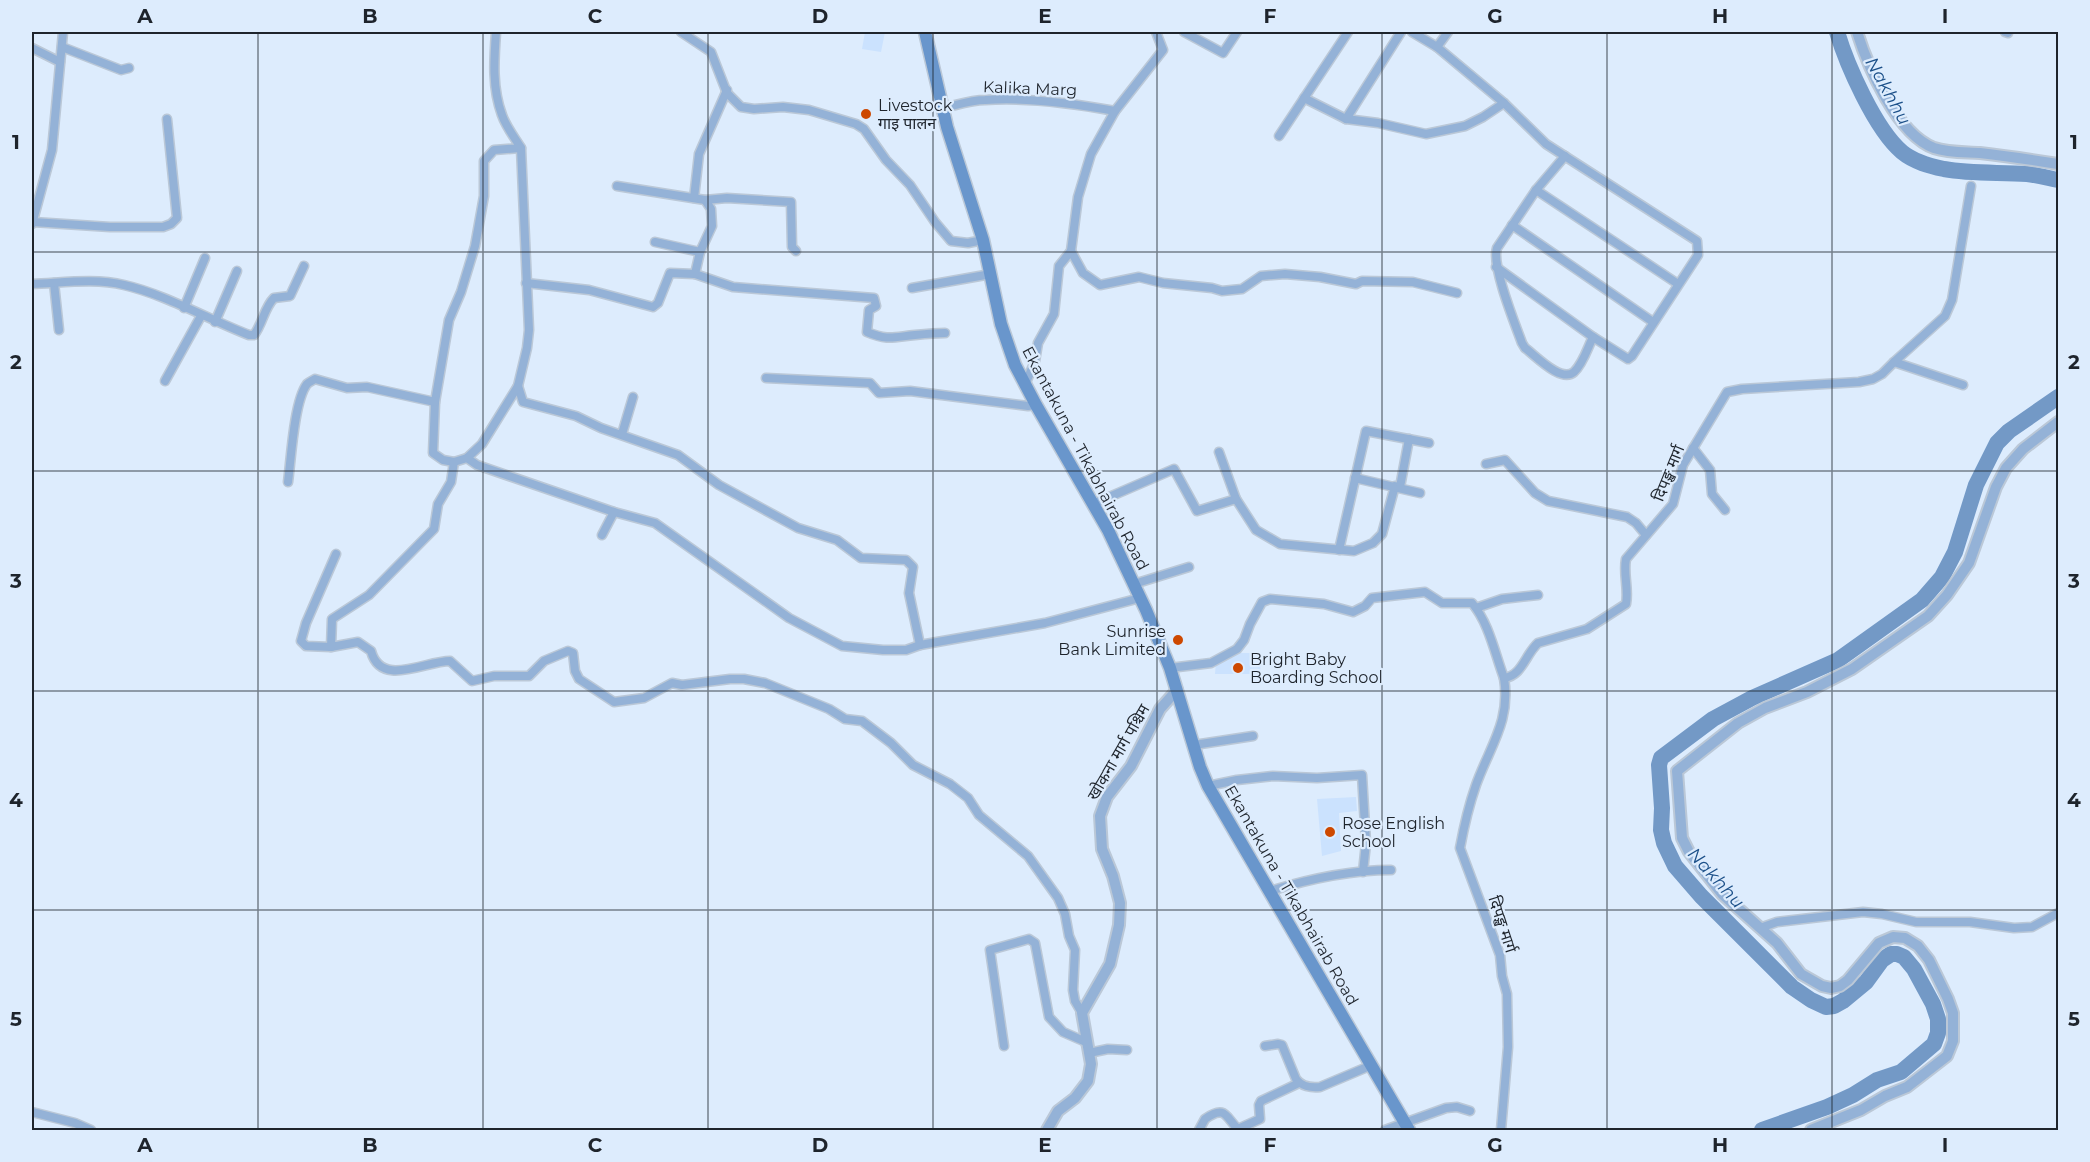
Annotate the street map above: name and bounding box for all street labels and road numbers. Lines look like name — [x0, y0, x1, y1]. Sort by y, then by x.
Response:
street label: Kalika Marg — [983, 77, 1077, 100]
street label: Ekantakuna - Tikabhairab Road — [1018, 343, 1153, 573]
street label: दिपङ्ख मार्ग — [1649, 441, 1689, 504]
street label: खोकना मार्ग पश्चिम — [1083, 701, 1154, 804]
street label: Ekantakuna - Tikabhairab Road — [1221, 782, 1362, 1009]
street label: दिपङ्ख मार्ग — [1484, 893, 1521, 956]

